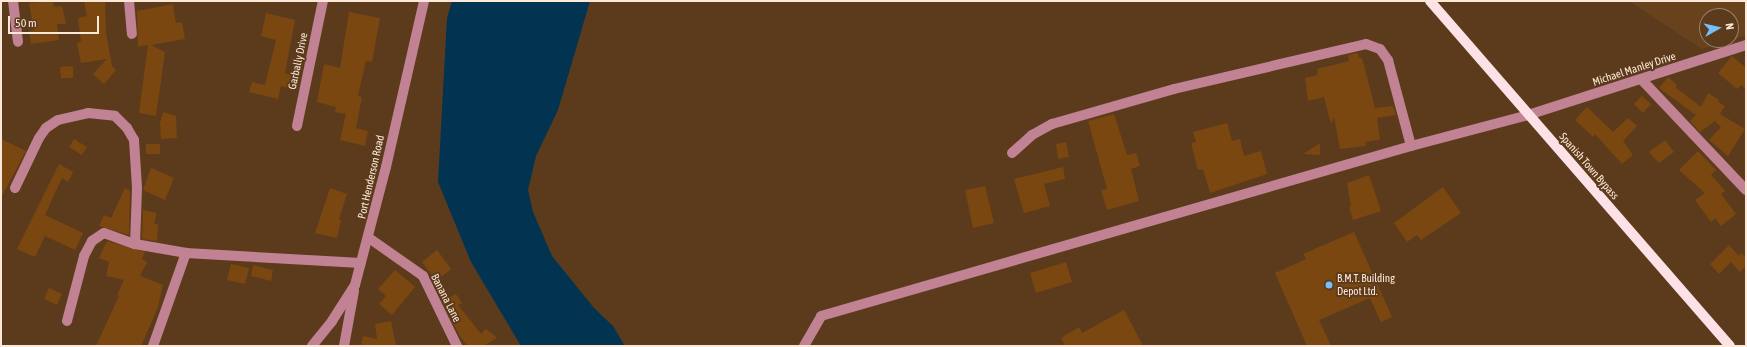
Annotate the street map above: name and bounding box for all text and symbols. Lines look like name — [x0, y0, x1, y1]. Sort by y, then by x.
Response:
scale bar — [10, 8, 101, 34]
north arrow — [1699, 8, 1739, 48]
text: 50 m — [15, 16, 37, 30]
text: N — [1723, 22, 1736, 31]
street label: Garbally Drive — [286, 31, 310, 91]
street label: Michael Manley Drive — [1591, 49, 1677, 89]
street label: Spanish Town Bypass — [1556, 130, 1622, 202]
street label: Port Henderson Road — [355, 134, 387, 220]
street label: Banana Lane — [428, 272, 464, 324]
place label: B.M.T. Building Depot Ltd. — [1337, 272, 1395, 298]
marker: B.M.T. Building Depot Ltd. — [1324, 280, 1334, 290]

